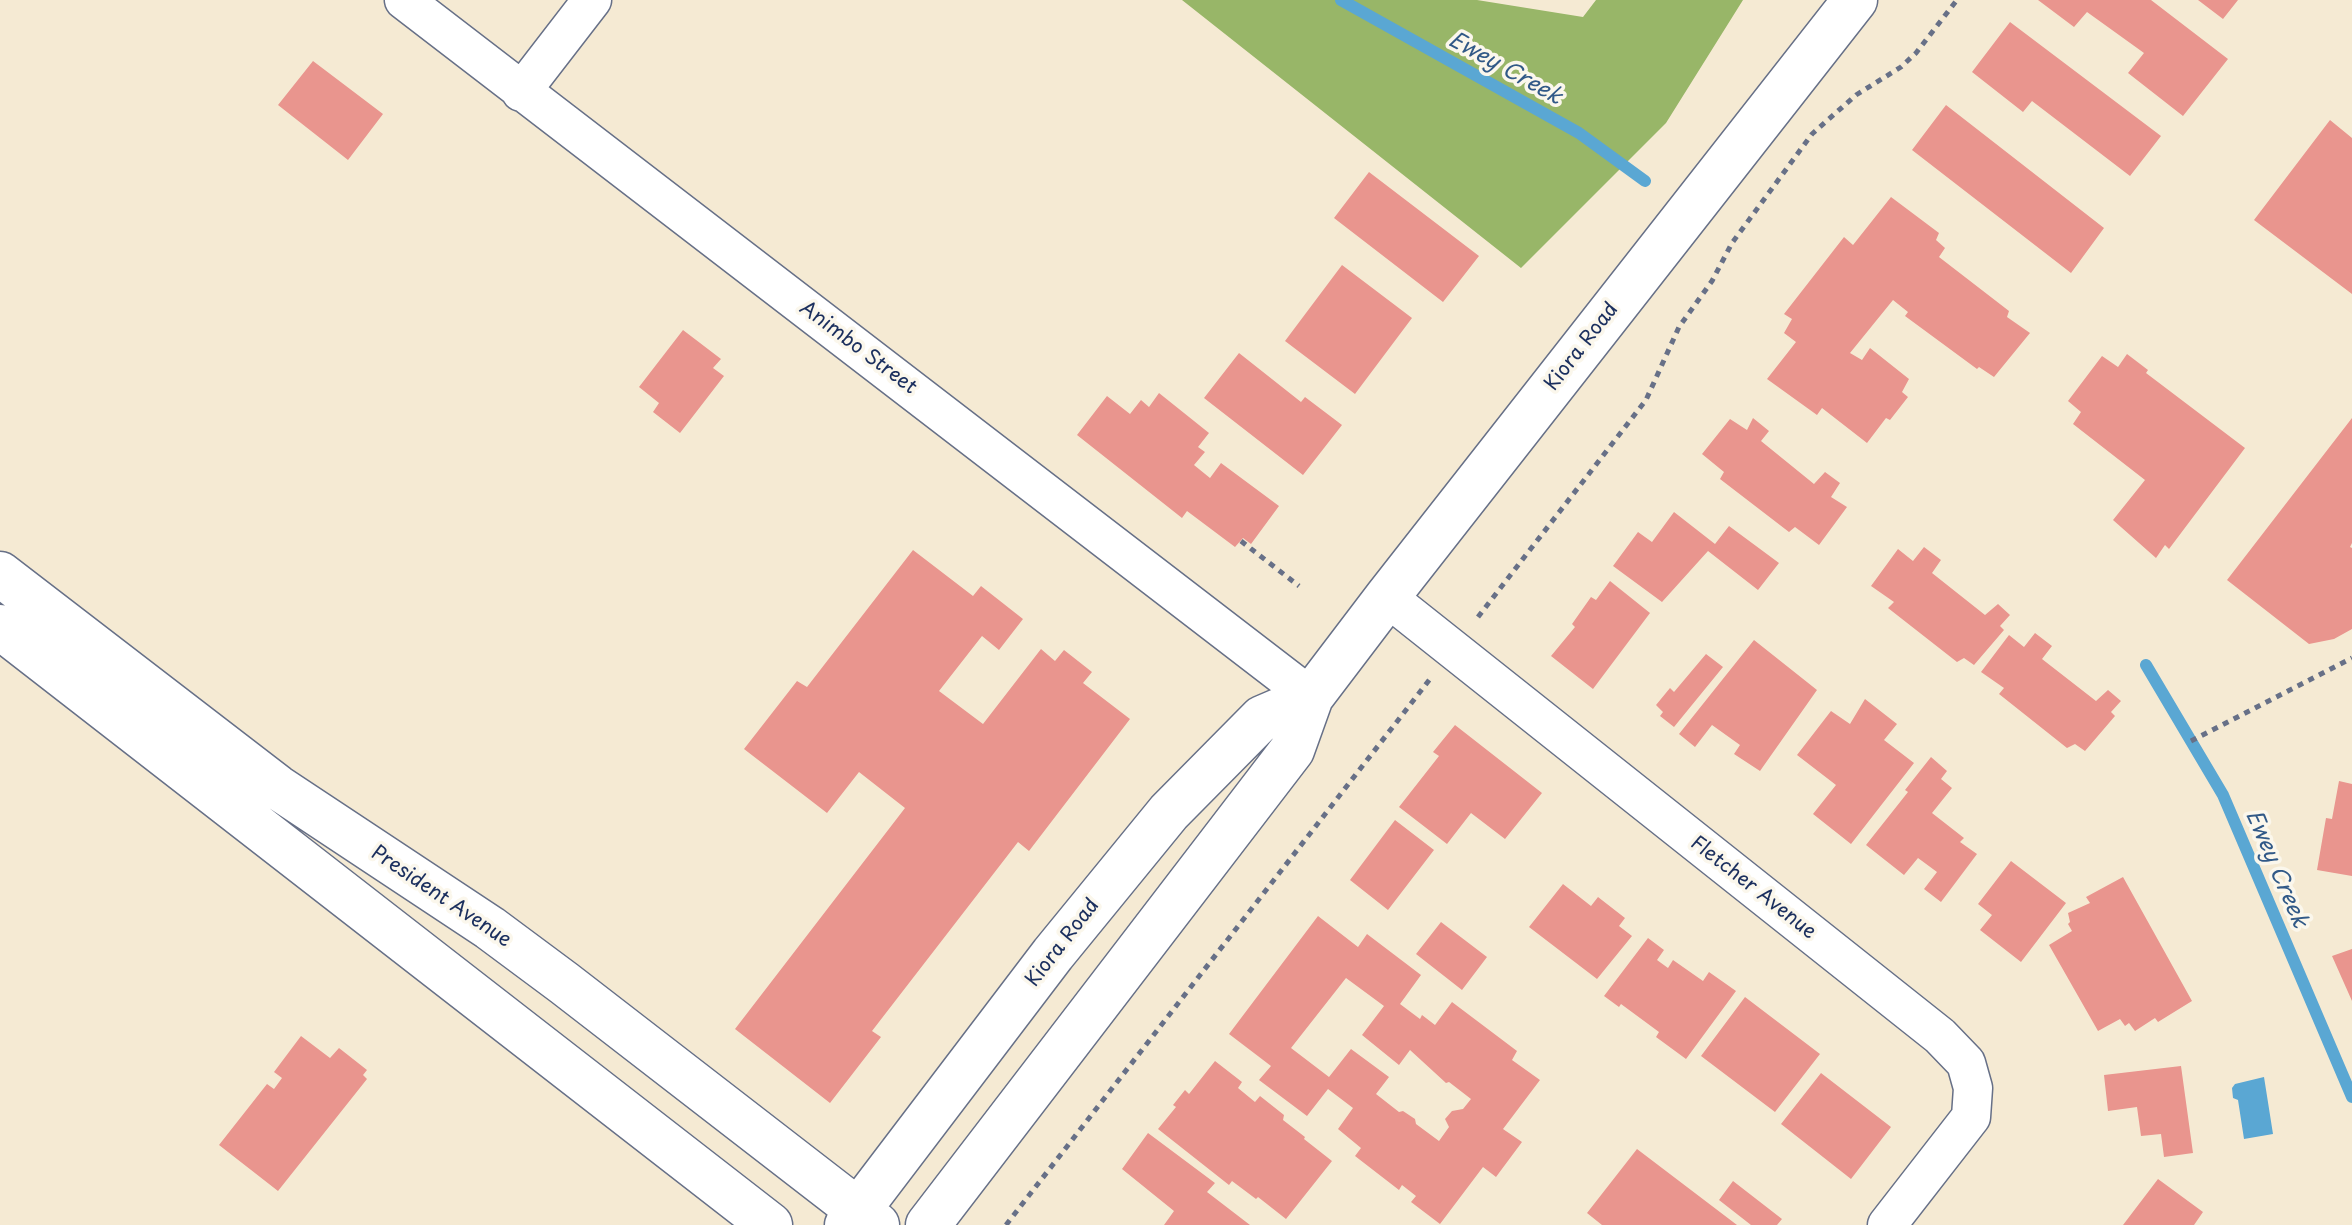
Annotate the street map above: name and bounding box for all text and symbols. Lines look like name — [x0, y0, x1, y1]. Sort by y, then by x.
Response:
water label: Ewey Creek — [1444, 27, 1566, 111]
street label: Animbo Street — [795, 296, 921, 400]
street label: Kiora Road — [1540, 298, 1624, 396]
water label: Ewey Creek — [2239, 806, 2313, 932]
street label: Fletcher Avenue — [1685, 831, 1821, 945]
street label: President Avenue — [366, 841, 516, 953]
street label: Kiora Road — [1021, 894, 1105, 992]

